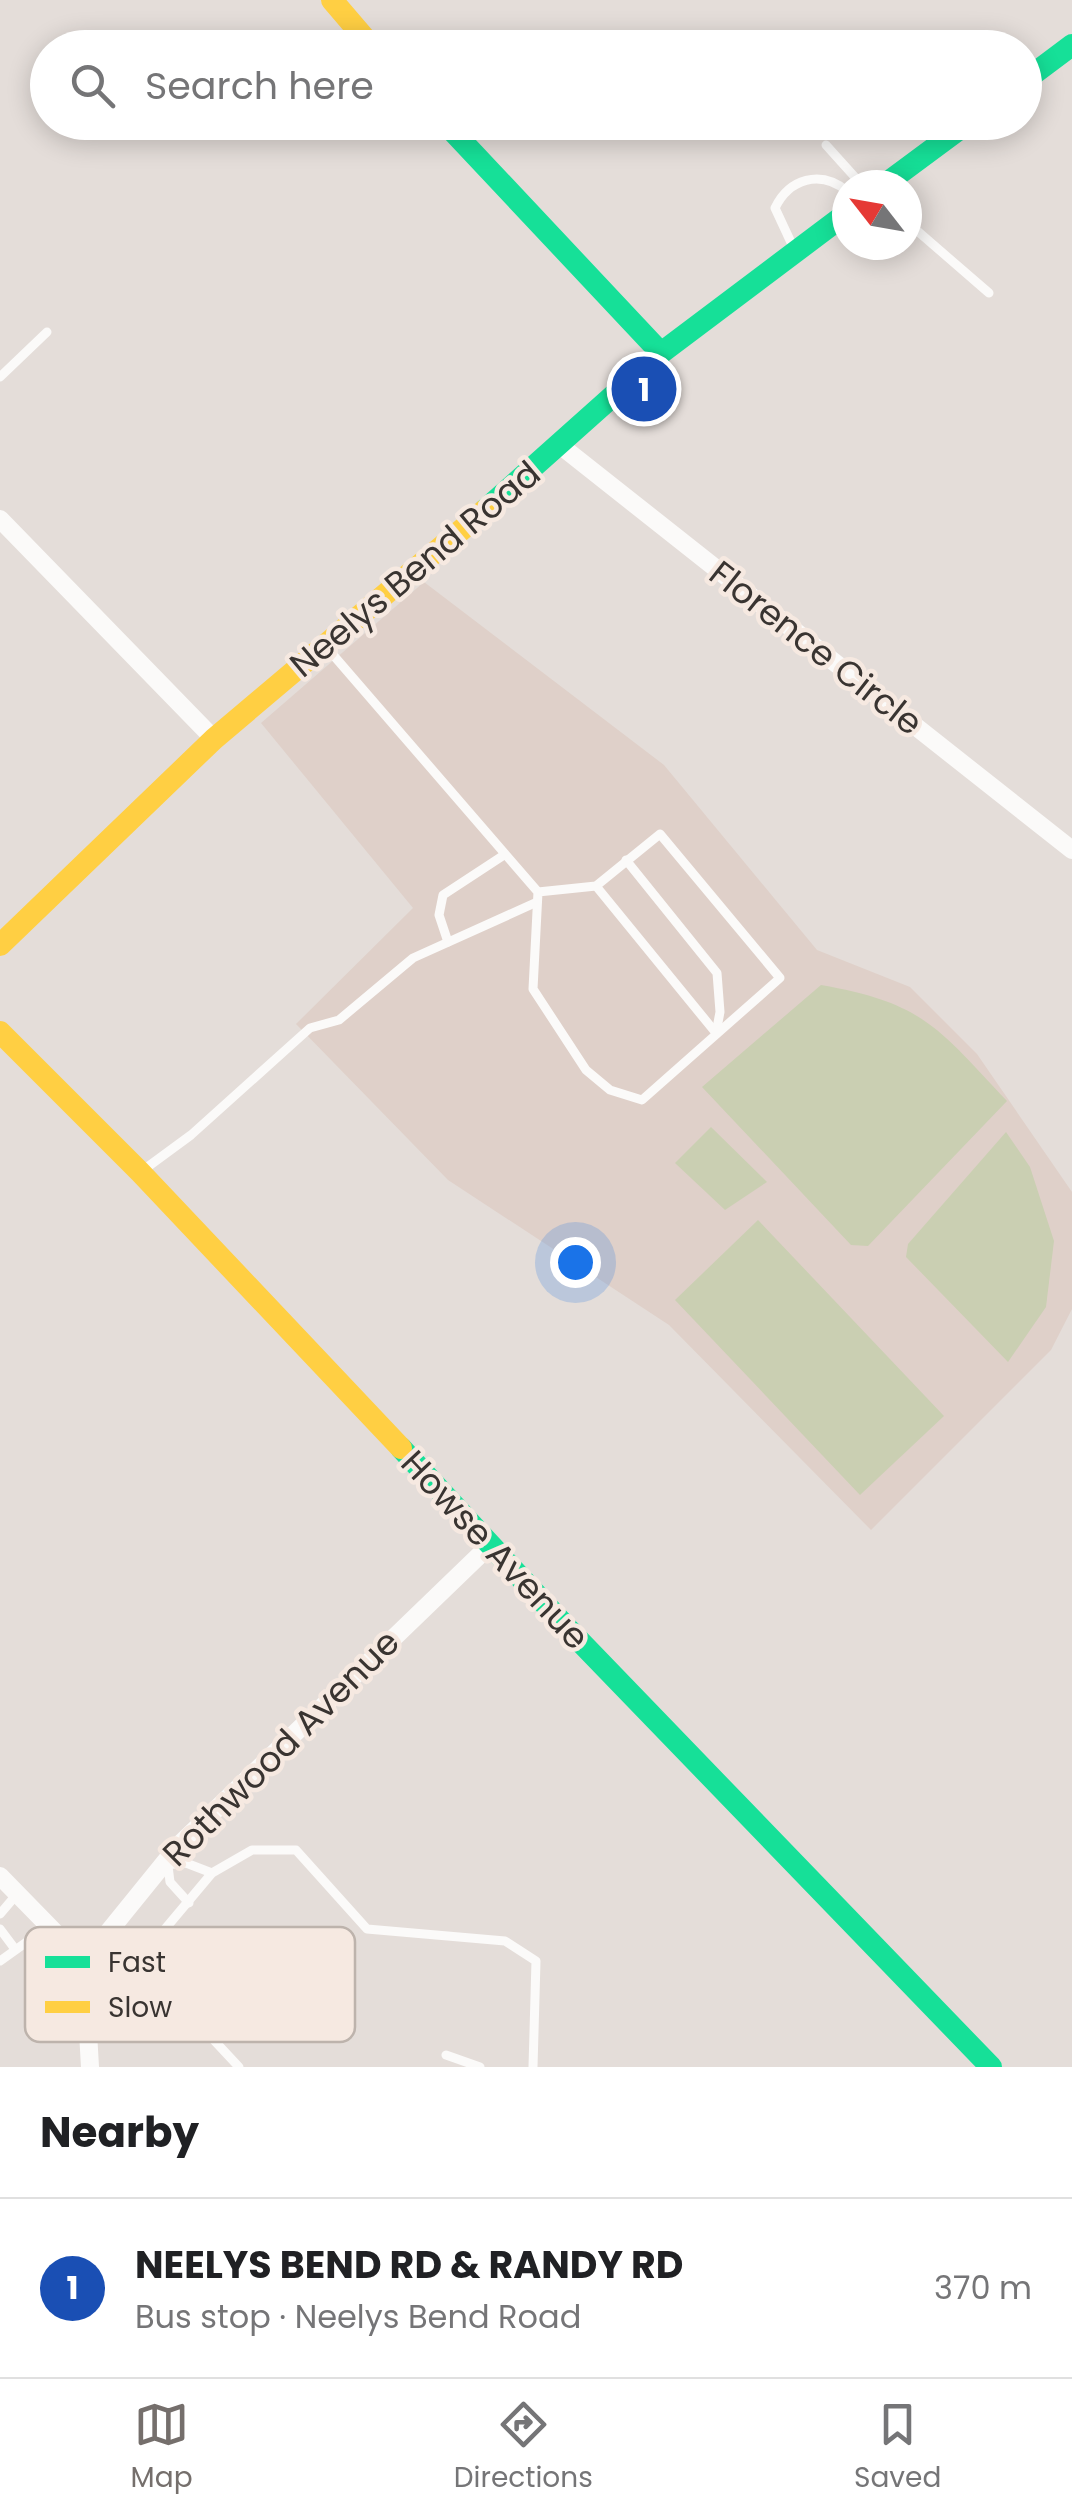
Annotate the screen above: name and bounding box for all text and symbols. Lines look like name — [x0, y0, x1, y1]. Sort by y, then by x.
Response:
search box — [30, 30, 1042, 140]
icon: search — [65, 58, 120, 113]
text: Search here — [145, 59, 374, 112]
north arrow — [832, 170, 922, 260]
pin: 1 — [612, 352, 676, 426]
street label: Neelys Bend Road — [279, 449, 551, 688]
street label: Florence Circle — [699, 549, 933, 746]
your location — [550, 1237, 601, 1288]
street label: Howse Avenue — [390, 1439, 601, 1660]
street label: Rothwood Avenue — [151, 1618, 410, 1877]
legend — [25, 1927, 355, 2042]
text: Fast — [108, 1943, 166, 1982]
text: Slow — [108, 1988, 172, 2027]
text: Nearby — [40, 2103, 199, 2162]
text: NEELYS BEND RD & RANDY RD — [135, 2238, 683, 2291]
text: 1 — [66, 2265, 79, 2310]
text: 370 m — [934, 2265, 1032, 2310]
text: Bus stop · Neelys Bend Road — [135, 2294, 581, 2339]
tab: Map — [131, 2397, 193, 2499]
tab: Directions — [454, 2397, 593, 2499]
tab: Saved — [854, 2397, 941, 2499]

